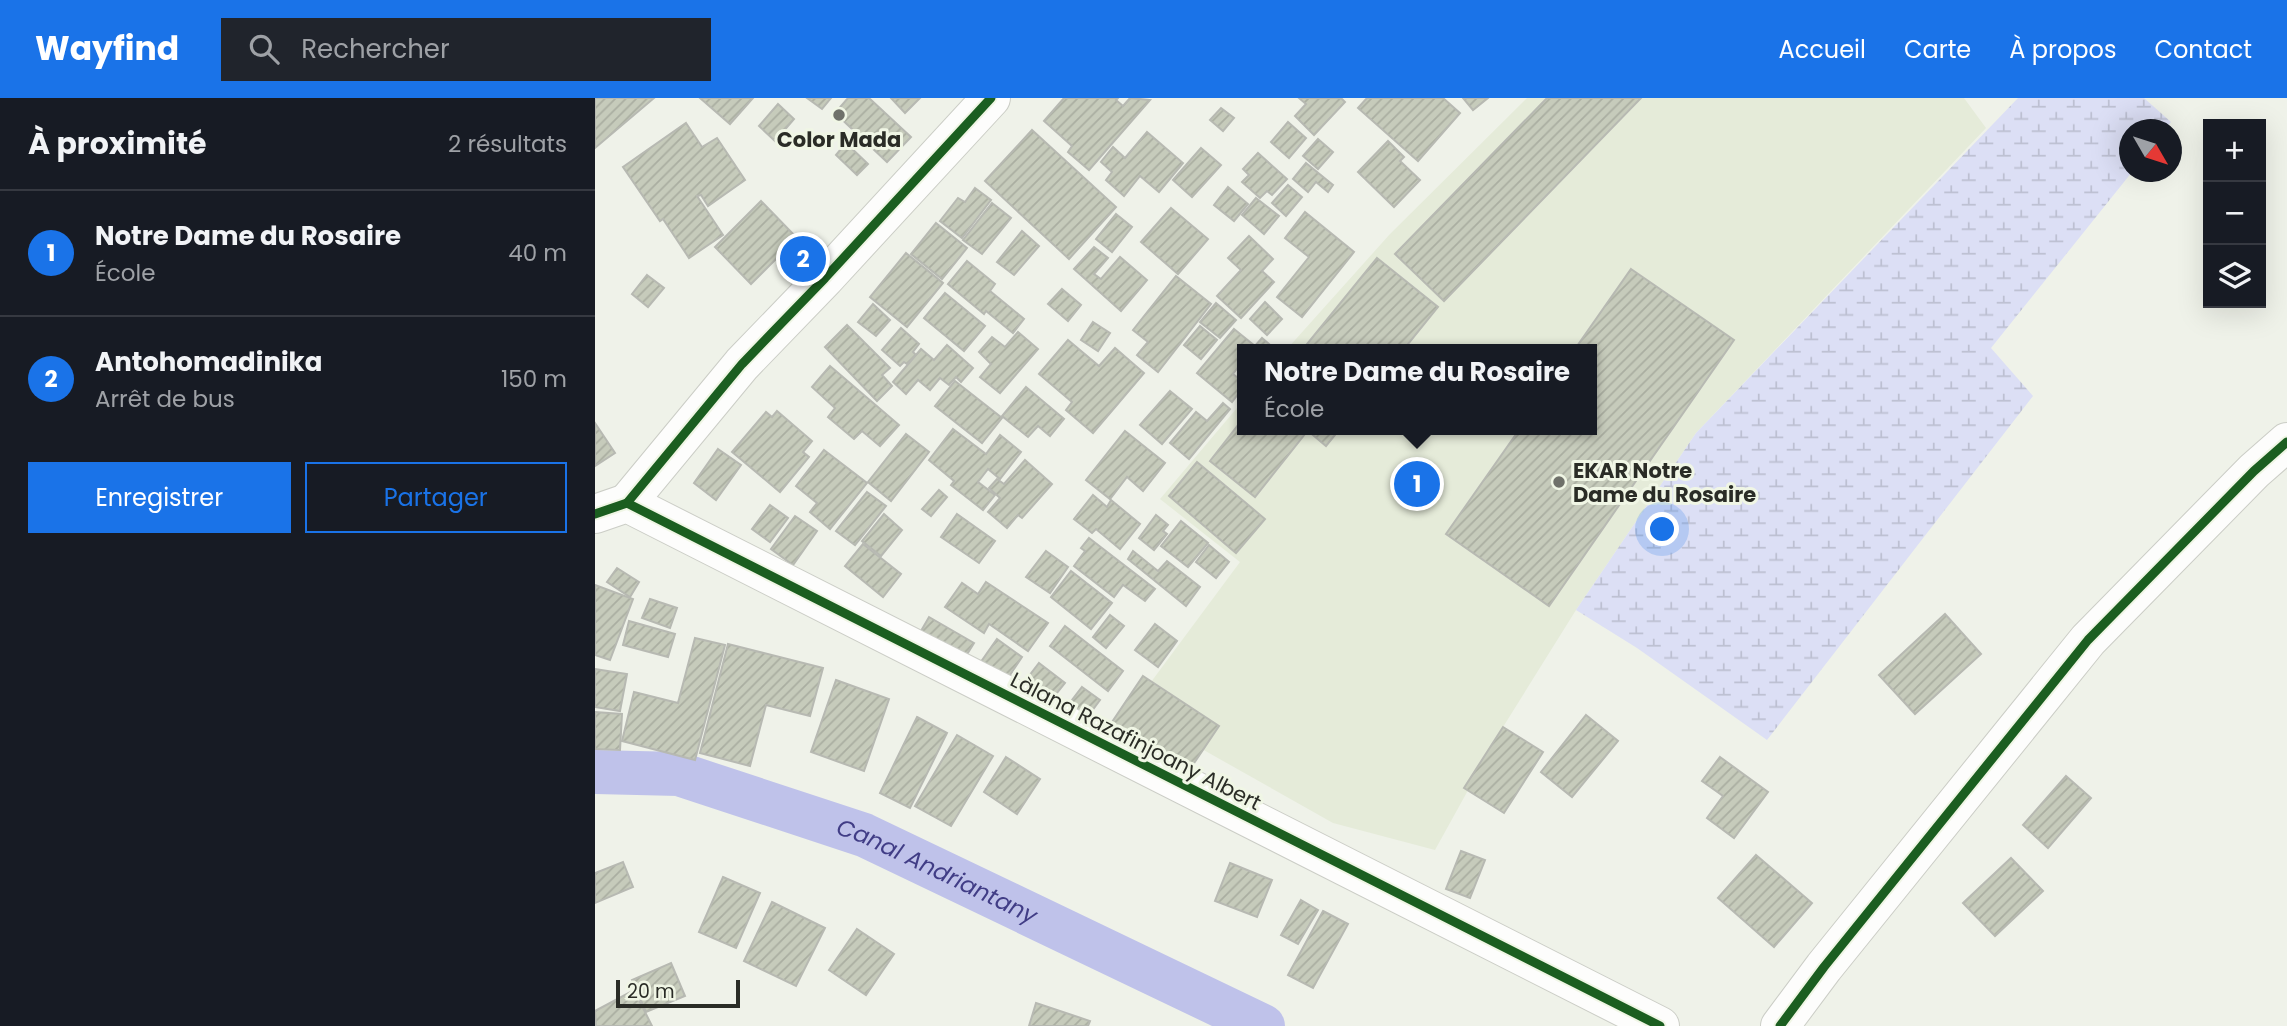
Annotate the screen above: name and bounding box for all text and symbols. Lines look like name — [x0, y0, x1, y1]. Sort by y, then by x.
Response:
search box — [221, 18, 711, 81]
text: Wayfind — [35, 25, 179, 72]
icon: search — [245, 30, 283, 68]
text: Rechercher — [301, 31, 450, 67]
text: Accueil — [1779, 33, 1866, 66]
text: Carte — [1904, 33, 1971, 66]
text: À propos — [2009, 33, 2116, 66]
text: Contact — [2154, 33, 2252, 66]
marker: Color Mada — [831, 107, 847, 123]
north arrow — [2119, 119, 2182, 182]
map controls — [2203, 119, 2266, 308]
button: + — [2203, 119, 2266, 182]
text: À proximité — [28, 122, 207, 165]
place label: Color Mada — [777, 125, 901, 154]
text: 2 résultats — [448, 128, 567, 160]
button: − — [2203, 182, 2266, 245]
text: Notre Dame du Rosaire — [95, 218, 401, 254]
pin: 2 — [780, 233, 826, 285]
text: 1 — [47, 237, 55, 269]
text: 40 m — [508, 237, 567, 269]
button: layers — [2203, 245, 2266, 308]
text: École — [95, 257, 155, 289]
text: Antohomadinika — [95, 344, 322, 380]
popup — [1237, 344, 1597, 435]
text: Notre Dame du Rosaire — [1264, 354, 1570, 390]
text: 2 — [44, 363, 58, 395]
text: 150 m — [501, 363, 567, 395]
text: Arrêt de bus — [95, 383, 235, 415]
text: École — [1264, 393, 1324, 425]
place label: EKAR Notre Dame du Rosaire — [1573, 456, 1756, 509]
pin: 1 — [1394, 458, 1440, 510]
button: Enregistrer — [28, 462, 291, 533]
button: Partager — [305, 462, 567, 533]
marker: EKAR Notre Dame du Rosaire — [1551, 474, 1567, 490]
your location — [1645, 512, 1679, 546]
street label: Làlana Razafinjoany Albert — [1006, 665, 1266, 817]
water label: Canal Andriantany — [832, 811, 1043, 932]
scale bar — [616, 977, 740, 1009]
text: 20 m — [627, 978, 675, 1005]

